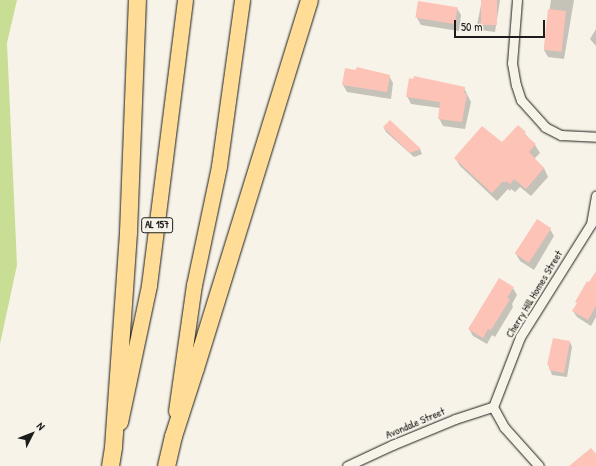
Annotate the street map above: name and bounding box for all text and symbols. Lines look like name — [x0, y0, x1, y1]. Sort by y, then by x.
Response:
scale bar — [456, 12, 547, 38]
text: 50 m — [461, 18, 482, 35]
road number: AL 157 — [141, 217, 173, 233]
street label: Cherry Hill Homes Street — [503, 248, 565, 340]
street label: Avondale Street — [383, 405, 447, 441]
north arrow — [12, 414, 52, 454]
text: N — [34, 419, 48, 433]

